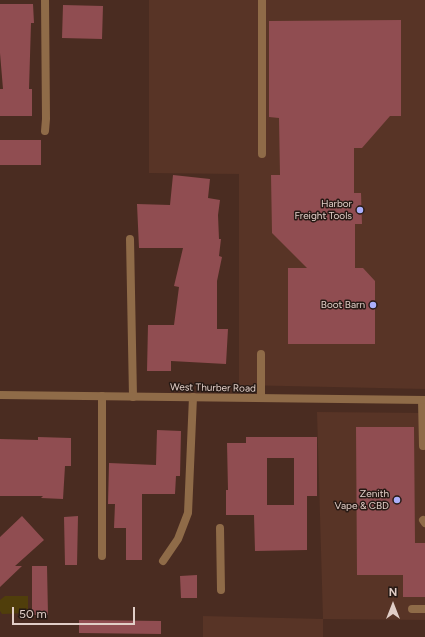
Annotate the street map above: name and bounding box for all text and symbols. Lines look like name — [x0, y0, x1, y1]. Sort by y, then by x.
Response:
place label: Harbor Freight Tools — [294, 198, 352, 222]
marker: Harbor Freight Tools — [355, 205, 365, 215]
place label: Boot Barn — [321, 299, 365, 311]
marker: Boot Barn — [368, 300, 378, 310]
street label: West Thurber Road — [170, 381, 256, 395]
place label: Zenith Vape & CBD — [334, 488, 389, 512]
marker: Zenith Vape & CBD — [392, 495, 402, 505]
north arrow — [373, 585, 413, 625]
text: N — [389, 586, 397, 599]
scale bar — [14, 599, 137, 625]
text: 50 m — [19, 607, 47, 621]

